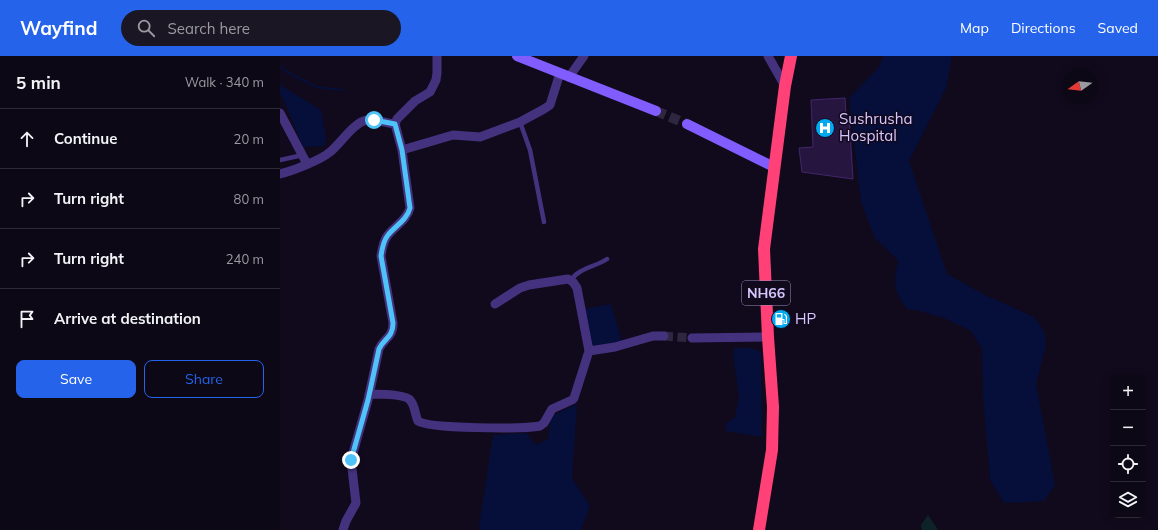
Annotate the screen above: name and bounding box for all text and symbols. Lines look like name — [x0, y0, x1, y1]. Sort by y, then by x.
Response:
search box — [121, 10, 401, 46]
text: Wayfind — [20, 16, 97, 40]
icon: search — [135, 17, 157, 39]
text: Search here — [167, 19, 250, 38]
text: Map — [960, 19, 989, 37]
text: Directions — [1011, 19, 1076, 37]
text: Saved — [1098, 19, 1138, 37]
north arrow — [1062, 68, 1098, 104]
text: 5 min — [16, 72, 61, 93]
text: Walk · 340 m — [185, 74, 264, 90]
place label: Sushrusha Hospital — [839, 109, 913, 145]
route start — [365, 111, 383, 129]
hospital icon: Sushrusha Hospital — [814, 117, 836, 139]
icon: ahead — [16, 128, 38, 150]
text: Continue — [54, 129, 117, 148]
text: 20 m — [234, 131, 264, 147]
icon: right — [16, 188, 38, 210]
text: Turn right — [54, 189, 124, 208]
text: 80 m — [234, 191, 264, 207]
icon: right — [16, 248, 38, 270]
text: Turn right — [54, 249, 124, 268]
text: 240 m — [226, 251, 264, 267]
road number: NH66 — [742, 281, 790, 305]
icon: arrive — [16, 308, 38, 330]
fuel station icon: HP — [770, 308, 792, 330]
text: Arrive at destination — [54, 309, 201, 328]
place label: HP — [795, 309, 816, 328]
button: Save — [16, 360, 136, 398]
button: Share — [144, 360, 264, 398]
map controls — [1110, 374, 1146, 518]
button: + — [1110, 374, 1146, 410]
button: − — [1110, 410, 1146, 446]
button: locate — [1110, 446, 1146, 482]
route end — [342, 451, 360, 469]
button: layers — [1110, 482, 1146, 518]

